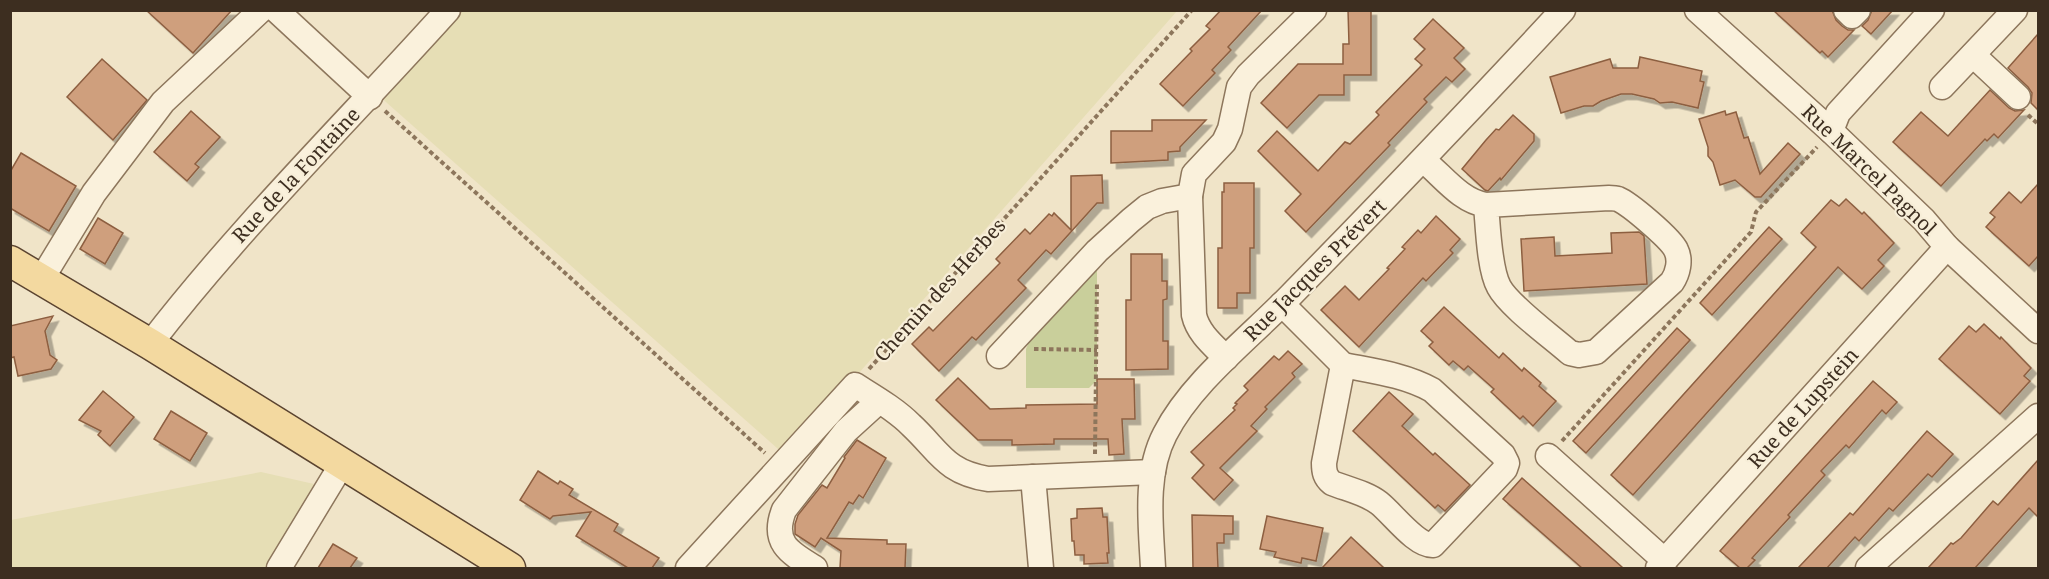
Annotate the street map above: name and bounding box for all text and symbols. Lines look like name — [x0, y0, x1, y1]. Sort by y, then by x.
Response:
street label: Rue Marcel Pagnol — [1796, 98, 1943, 241]
street label: Rue de la Fontaine — [226, 101, 366, 248]
street label: Rue Jacques Prévert — [1238, 193, 1392, 347]
street label: Chemin des Herbes — [868, 212, 1011, 367]
street label: Rue de Lupstein — [1741, 342, 1864, 474]

